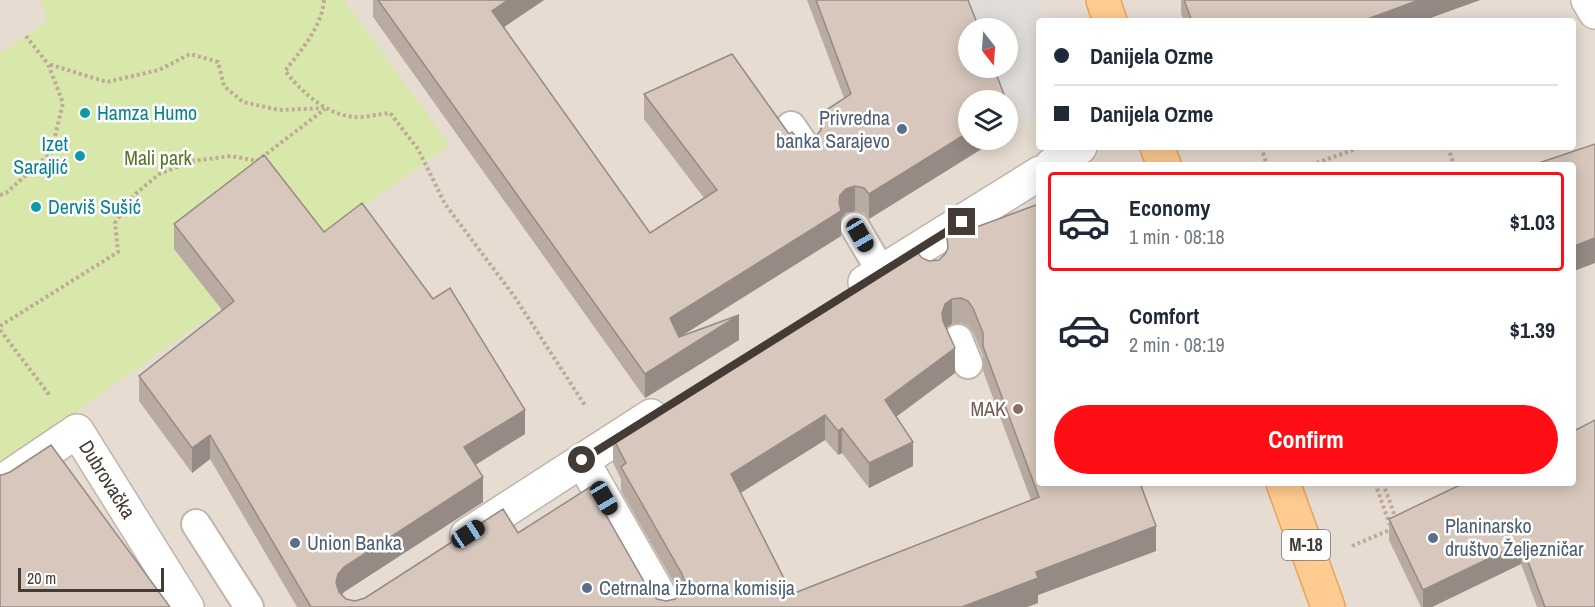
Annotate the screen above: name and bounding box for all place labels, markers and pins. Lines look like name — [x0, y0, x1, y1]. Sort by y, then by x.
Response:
place label: Hamza Humo — [97, 99, 197, 126]
place label: Privredna banka Sarajevo — [776, 104, 890, 154]
marker: Hamza Humo — [78, 106, 92, 120]
marker: Privredna banka Sarajevo — [895, 122, 909, 136]
place label: Izet Sarajlić — [13, 130, 68, 180]
marker: Izet Sarajlić — [73, 149, 87, 163]
place label: Derviš Sušić — [48, 193, 141, 220]
marker: Derviš Sušić — [29, 200, 43, 214]
place label: MAK — [970, 395, 1006, 422]
marker: MAK — [1011, 402, 1025, 416]
place label: Planinarsko društvo Željezničar — [1445, 512, 1584, 562]
place label: Union Banka — [307, 529, 402, 556]
marker: Planinarsko društvo Željezničar — [1426, 531, 1440, 545]
marker: Union Banka — [288, 536, 302, 550]
place label: Cetrnalna izborna komisija — [599, 574, 795, 601]
marker: Cetrnalna izborna komisija — [580, 581, 594, 595]

